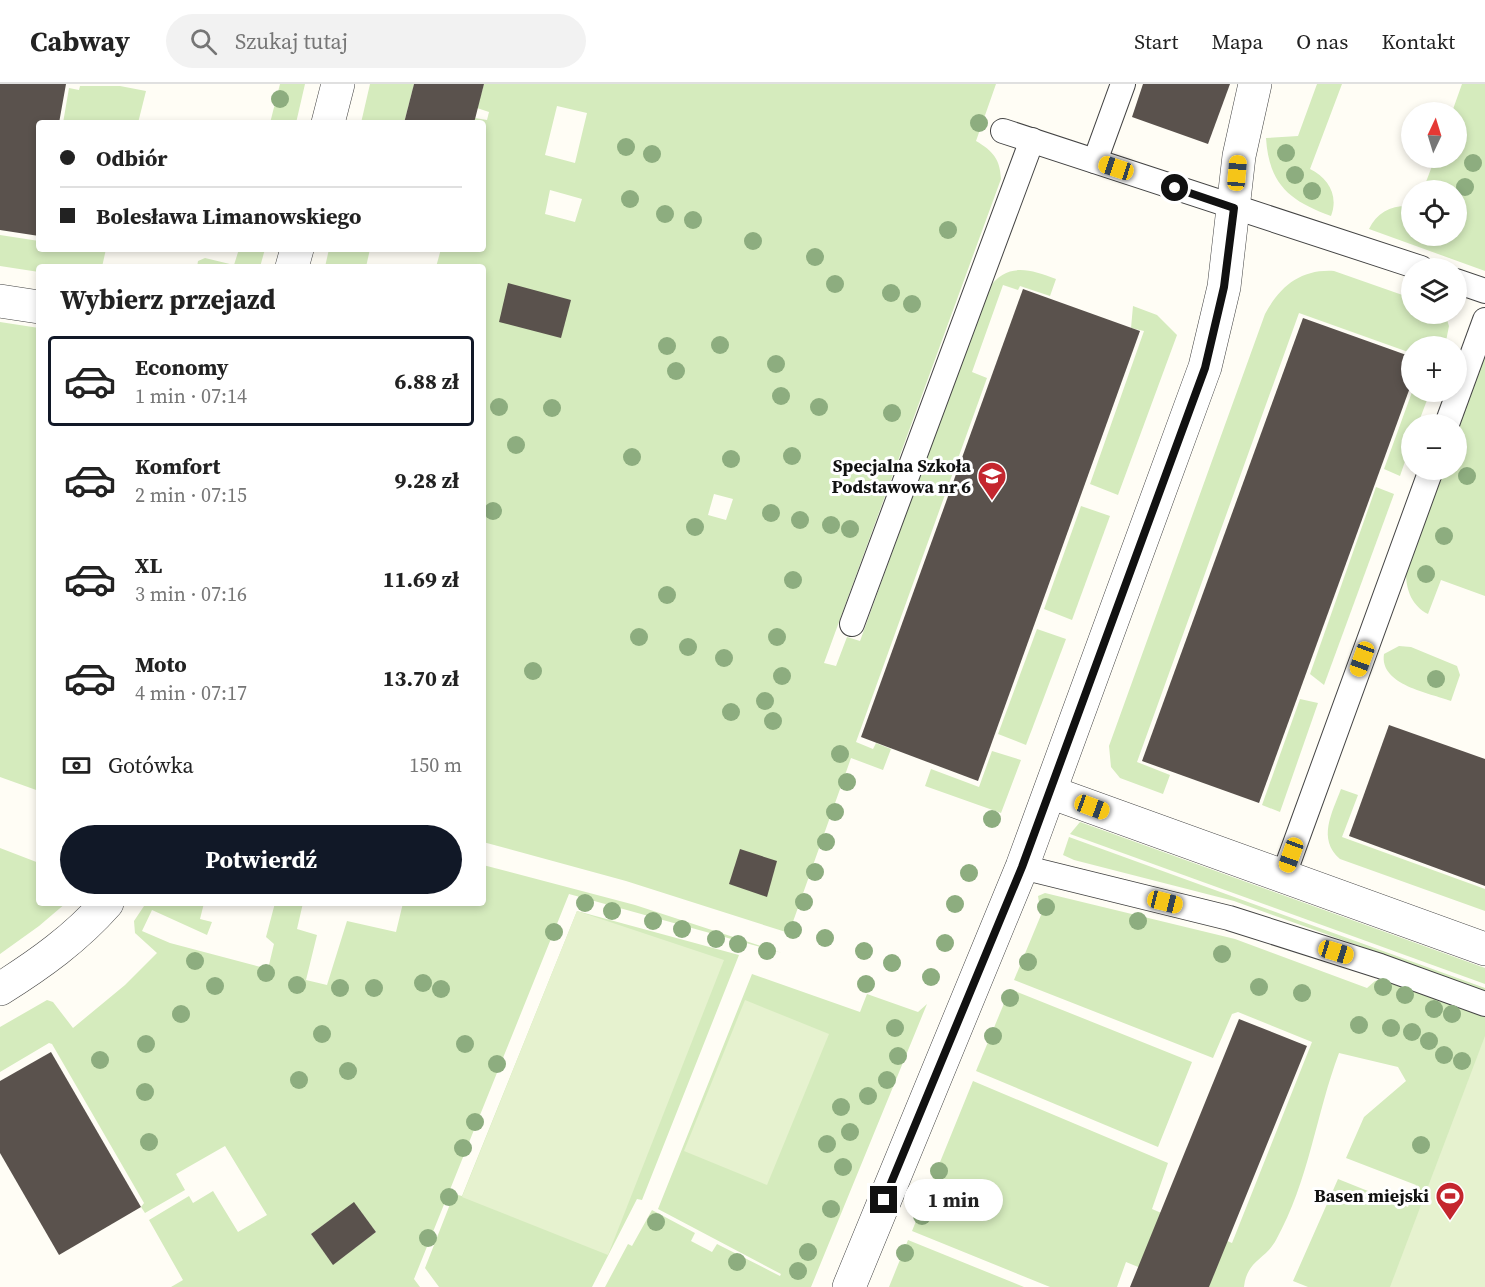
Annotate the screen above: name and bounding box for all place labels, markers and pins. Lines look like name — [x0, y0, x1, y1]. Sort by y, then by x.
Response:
place label: Specjalna Szkoła Podstawowa nr 6 — [832, 453, 971, 499]
school or university icon: Specjalna Szkoła Podstawowa nr 6 — [976, 460, 1008, 502]
sports icon: Basen miejski — [1434, 1180, 1466, 1222]
place label: Basen miejski — [1314, 1183, 1429, 1208]

